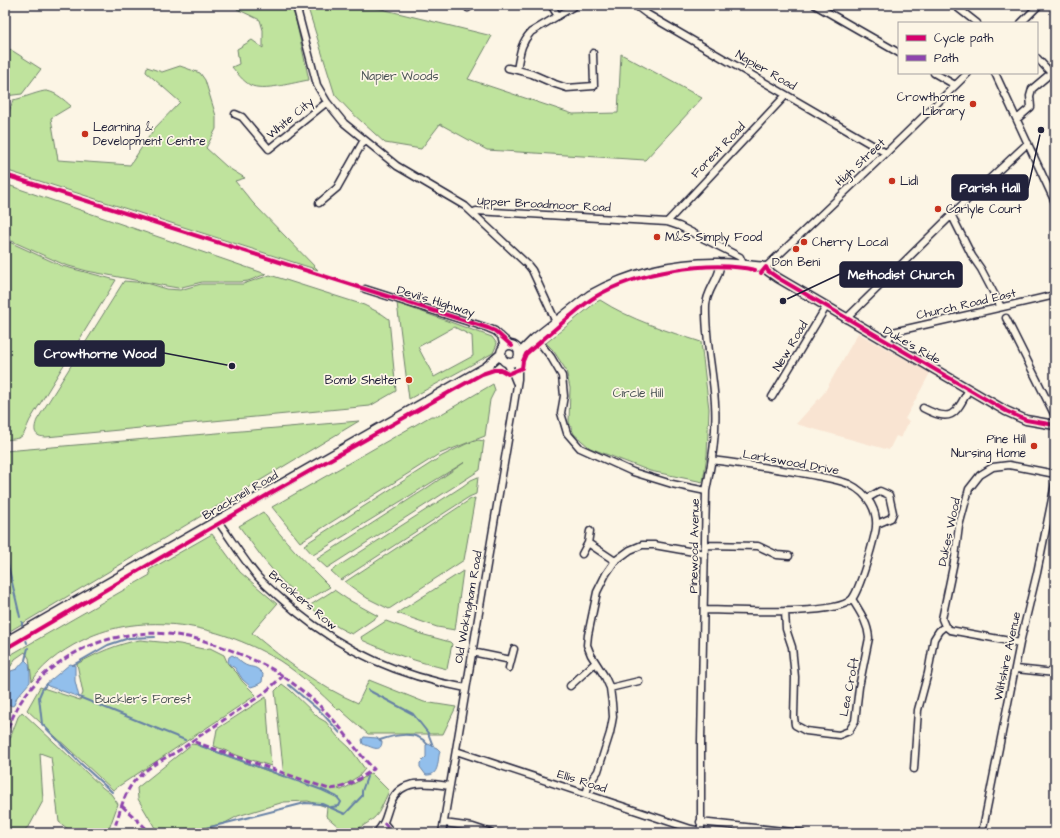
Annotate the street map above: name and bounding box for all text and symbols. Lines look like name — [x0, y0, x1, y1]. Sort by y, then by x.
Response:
legend — [898, 22, 1038, 74]
text: Cycle path — [934, 30, 993, 48]
street label: Napier Road — [732, 46, 799, 95]
text: Path — [934, 50, 959, 67]
park label: Napier Woods — [361, 68, 439, 85]
place label: Crowthorne Library — [897, 89, 966, 121]
street label: White City — [263, 93, 319, 144]
marker: Crowthorne Library — [968, 99, 978, 109]
place label: Learning & Development Centre — [93, 119, 206, 150]
street label: Forest Road — [687, 119, 749, 182]
marker: Learning & Development Centre — [80, 129, 90, 139]
street label: High Street — [831, 135, 890, 191]
place label: Lidl — [900, 173, 918, 190]
callout: Parish Hall — [952, 175, 1028, 200]
marker: Lidl — [887, 176, 897, 186]
text: Parish Hall — [960, 179, 1020, 197]
street label: Upper Broadmoor Road — [477, 193, 611, 216]
place label: Carlyle Court — [946, 201, 1022, 219]
marker: Carlyle Court — [933, 204, 943, 214]
place label: M&S Simply Food — [665, 229, 762, 247]
marker: M&S Simply Food — [652, 232, 662, 242]
place label: Cherry Local — [812, 234, 888, 252]
marker: Cherry Local — [799, 237, 809, 247]
marker: Don Beni — [791, 244, 801, 254]
place label: Don Beni — [772, 254, 820, 271]
callout: Methodist Church — [840, 262, 962, 287]
text: Methodist Church — [848, 266, 955, 284]
street label: Devil's Highway — [395, 282, 477, 322]
street label: Church Road East — [915, 285, 1018, 324]
street label: New Road — [769, 318, 812, 375]
street label: Duke's Ride — [880, 322, 944, 369]
callout: Crowthorne Wood — [35, 341, 164, 366]
text: Crowthorne Wood — [44, 345, 157, 363]
place label: Bomb Shelter — [325, 372, 401, 389]
marker: Bomb Shelter — [404, 375, 414, 385]
park label: Circle Hill — [613, 385, 663, 402]
place label: Pine Hill Nursing Home — [951, 431, 1027, 463]
marker: Pine Hill Nursing Home — [1029, 441, 1039, 451]
street label: Larkswood Drive — [741, 446, 841, 479]
street label: Bracknell Road — [199, 467, 281, 524]
street label: Dukes Wood — [934, 496, 965, 568]
street label: Pinewood Avenue — [685, 498, 704, 594]
street label: Old Wokingham Road — [450, 549, 488, 665]
street label: Brookers Row — [265, 567, 341, 634]
street label: Wiltshire Avenue — [990, 610, 1025, 702]
street label: Lea Croft — [835, 656, 864, 718]
park label: Buckler's Forest — [95, 691, 191, 708]
street label: Ellis Road — [555, 765, 609, 797]

